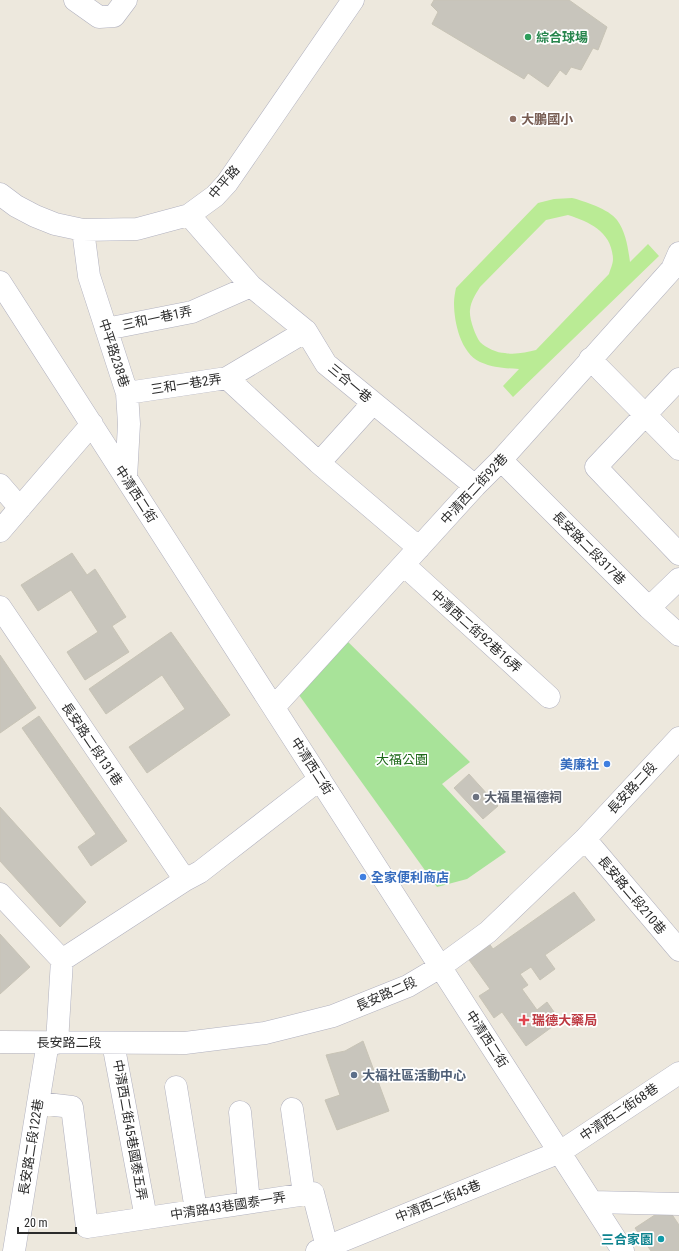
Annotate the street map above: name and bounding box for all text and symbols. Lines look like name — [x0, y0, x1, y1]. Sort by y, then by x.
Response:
place label: 綜合球場 — [536, 30, 588, 45]
marker: 綜合球場 — [523, 32, 533, 42]
place label: 大鵬國小 — [521, 112, 574, 127]
marker: 大鵬國小 — [508, 114, 518, 124]
street label: 中平路 — [206, 162, 242, 202]
street label: 三和一巷1弄 — [121, 303, 193, 333]
street label: 中平路238巷 — [96, 317, 132, 389]
street label: 三合一巷 — [325, 361, 375, 405]
street label: 三和一巷2弄 — [150, 371, 222, 397]
street label: 中清西二街92巷 — [438, 451, 510, 527]
street label: 中清西二街 — [112, 463, 160, 525]
street label: 長安路二段317巷 — [549, 508, 629, 588]
street label: 中清西二街92巷16弄 — [428, 586, 524, 676]
street label: 長安路二段131巷 — [59, 699, 125, 789]
street label: 中清西二街 — [288, 735, 336, 797]
park label: 大福公園 — [376, 752, 428, 767]
place label: 美廉社 — [560, 757, 599, 772]
marker: 美廉社 — [602, 759, 612, 769]
street label: 長安路二段 — [604, 759, 660, 817]
place label: 大福里福德祠 — [484, 790, 562, 805]
marker: 大福里福德祠 — [471, 792, 481, 802]
street label: 長安路二段210巷 — [595, 853, 669, 937]
place label: 全家便利商店 — [371, 870, 449, 885]
marker: 全家便利商店 — [358, 872, 368, 882]
street label: 長安路二段 — [353, 974, 419, 1014]
street label: 中清西二街 — [463, 1008, 511, 1070]
place label: 瑞德大藥局 — [532, 1013, 597, 1028]
marker: 瑞德大藥局 — [519, 1015, 529, 1025]
street label: 長安路二段 — [36, 1035, 102, 1050]
street label: 中清西二街45巷國泰五弄 — [110, 1058, 150, 1202]
place label: 大福社區活動中心 — [362, 1068, 466, 1083]
marker: 大福社區活動中心 — [349, 1070, 359, 1080]
street label: 中清西二街68巷 — [577, 1080, 661, 1144]
street label: 長安路二段122巷 — [16, 1098, 46, 1196]
street label: 中清西二街45巷 — [393, 1177, 483, 1225]
street label: 中清路43巷國泰一弄 — [169, 1189, 287, 1223]
scale bar — [18, 1209, 76, 1235]
text: 20 m — [24, 1216, 48, 1230]
place label: 三合家園 — [601, 1232, 653, 1247]
marker: 三合家園 — [656, 1234, 666, 1244]

